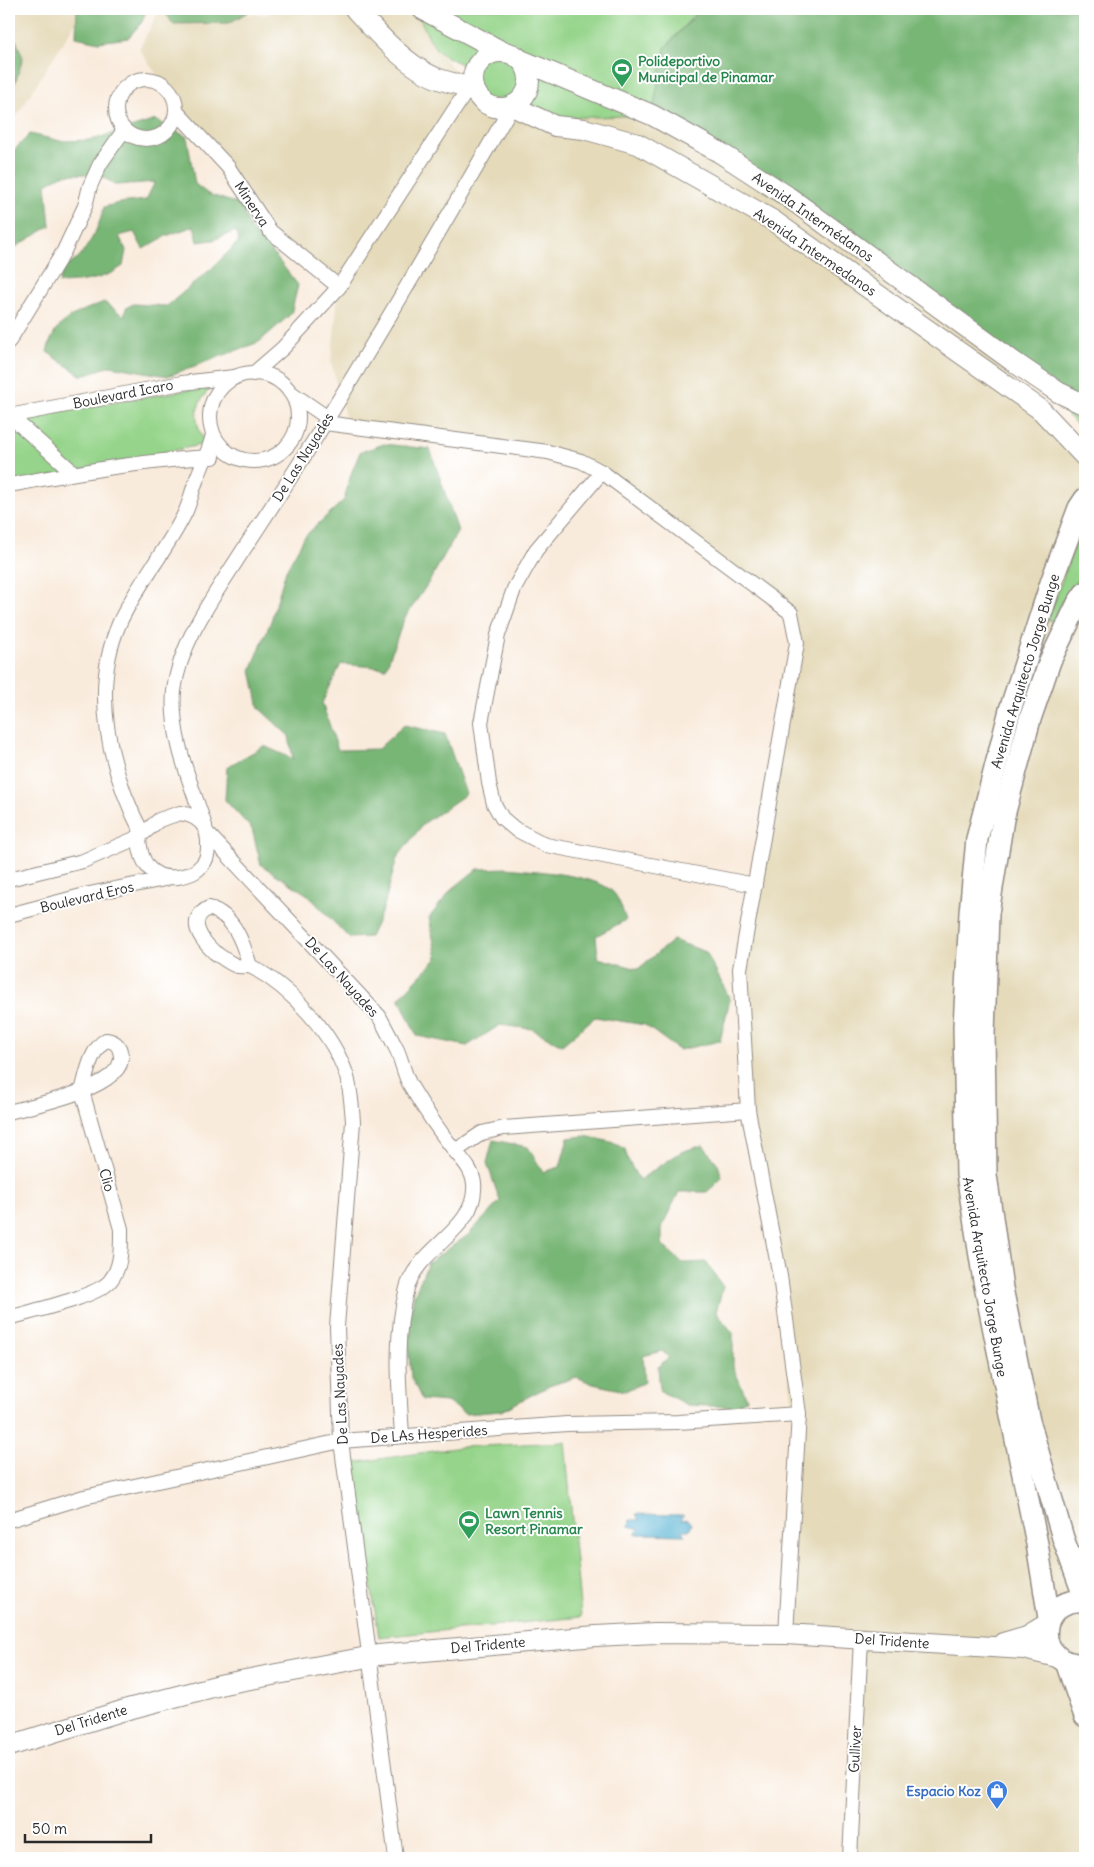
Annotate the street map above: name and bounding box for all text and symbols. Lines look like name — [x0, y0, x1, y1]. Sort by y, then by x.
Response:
place label: Polideportivo Municipal de Pinamar — [638, 52, 774, 86]
sports icon: Polideportivo Municipal de Pinamar — [610, 57, 634, 88]
street label: Avenida Intermédanos — [749, 168, 877, 266]
street label: Minerva — [231, 178, 273, 230]
street label: Avenida Intermedanos — [750, 204, 880, 300]
street label: Boulevard Icaro — [71, 375, 175, 413]
street label: De Las Nayades — [268, 409, 338, 505]
street label: Avenida Arquitecto Jorge Bunge — [987, 571, 1063, 771]
street label: Boulevard Eros — [38, 877, 136, 917]
street label: De Las Nayades — [301, 933, 383, 1021]
street label: Clio — [95, 1166, 119, 1194]
street label: Avenida Arquitecto Jorge Bunge — [959, 1176, 1011, 1378]
street label: De Las Nayades — [328, 1343, 352, 1445]
street label: De LAs Hesperides — [370, 1421, 488, 1447]
place label: Lawn Tennis Resort Pinamar — [485, 1504, 583, 1538]
sports icon: Lawn Tennis Resort Pinamar — [457, 1509, 481, 1540]
street label: Del Tridente — [854, 1629, 930, 1653]
street label: Del Tridente — [450, 1633, 526, 1657]
street label: Del Tridente — [53, 1700, 129, 1740]
street label: Gulliver — [845, 1724, 865, 1773]
shop icon: Espacio Koz — [985, 1779, 1009, 1810]
place label: Espacio Koz — [906, 1782, 981, 1800]
scale bar — [25, 1812, 151, 1844]
text: 50 m — [32, 1819, 67, 1838]

